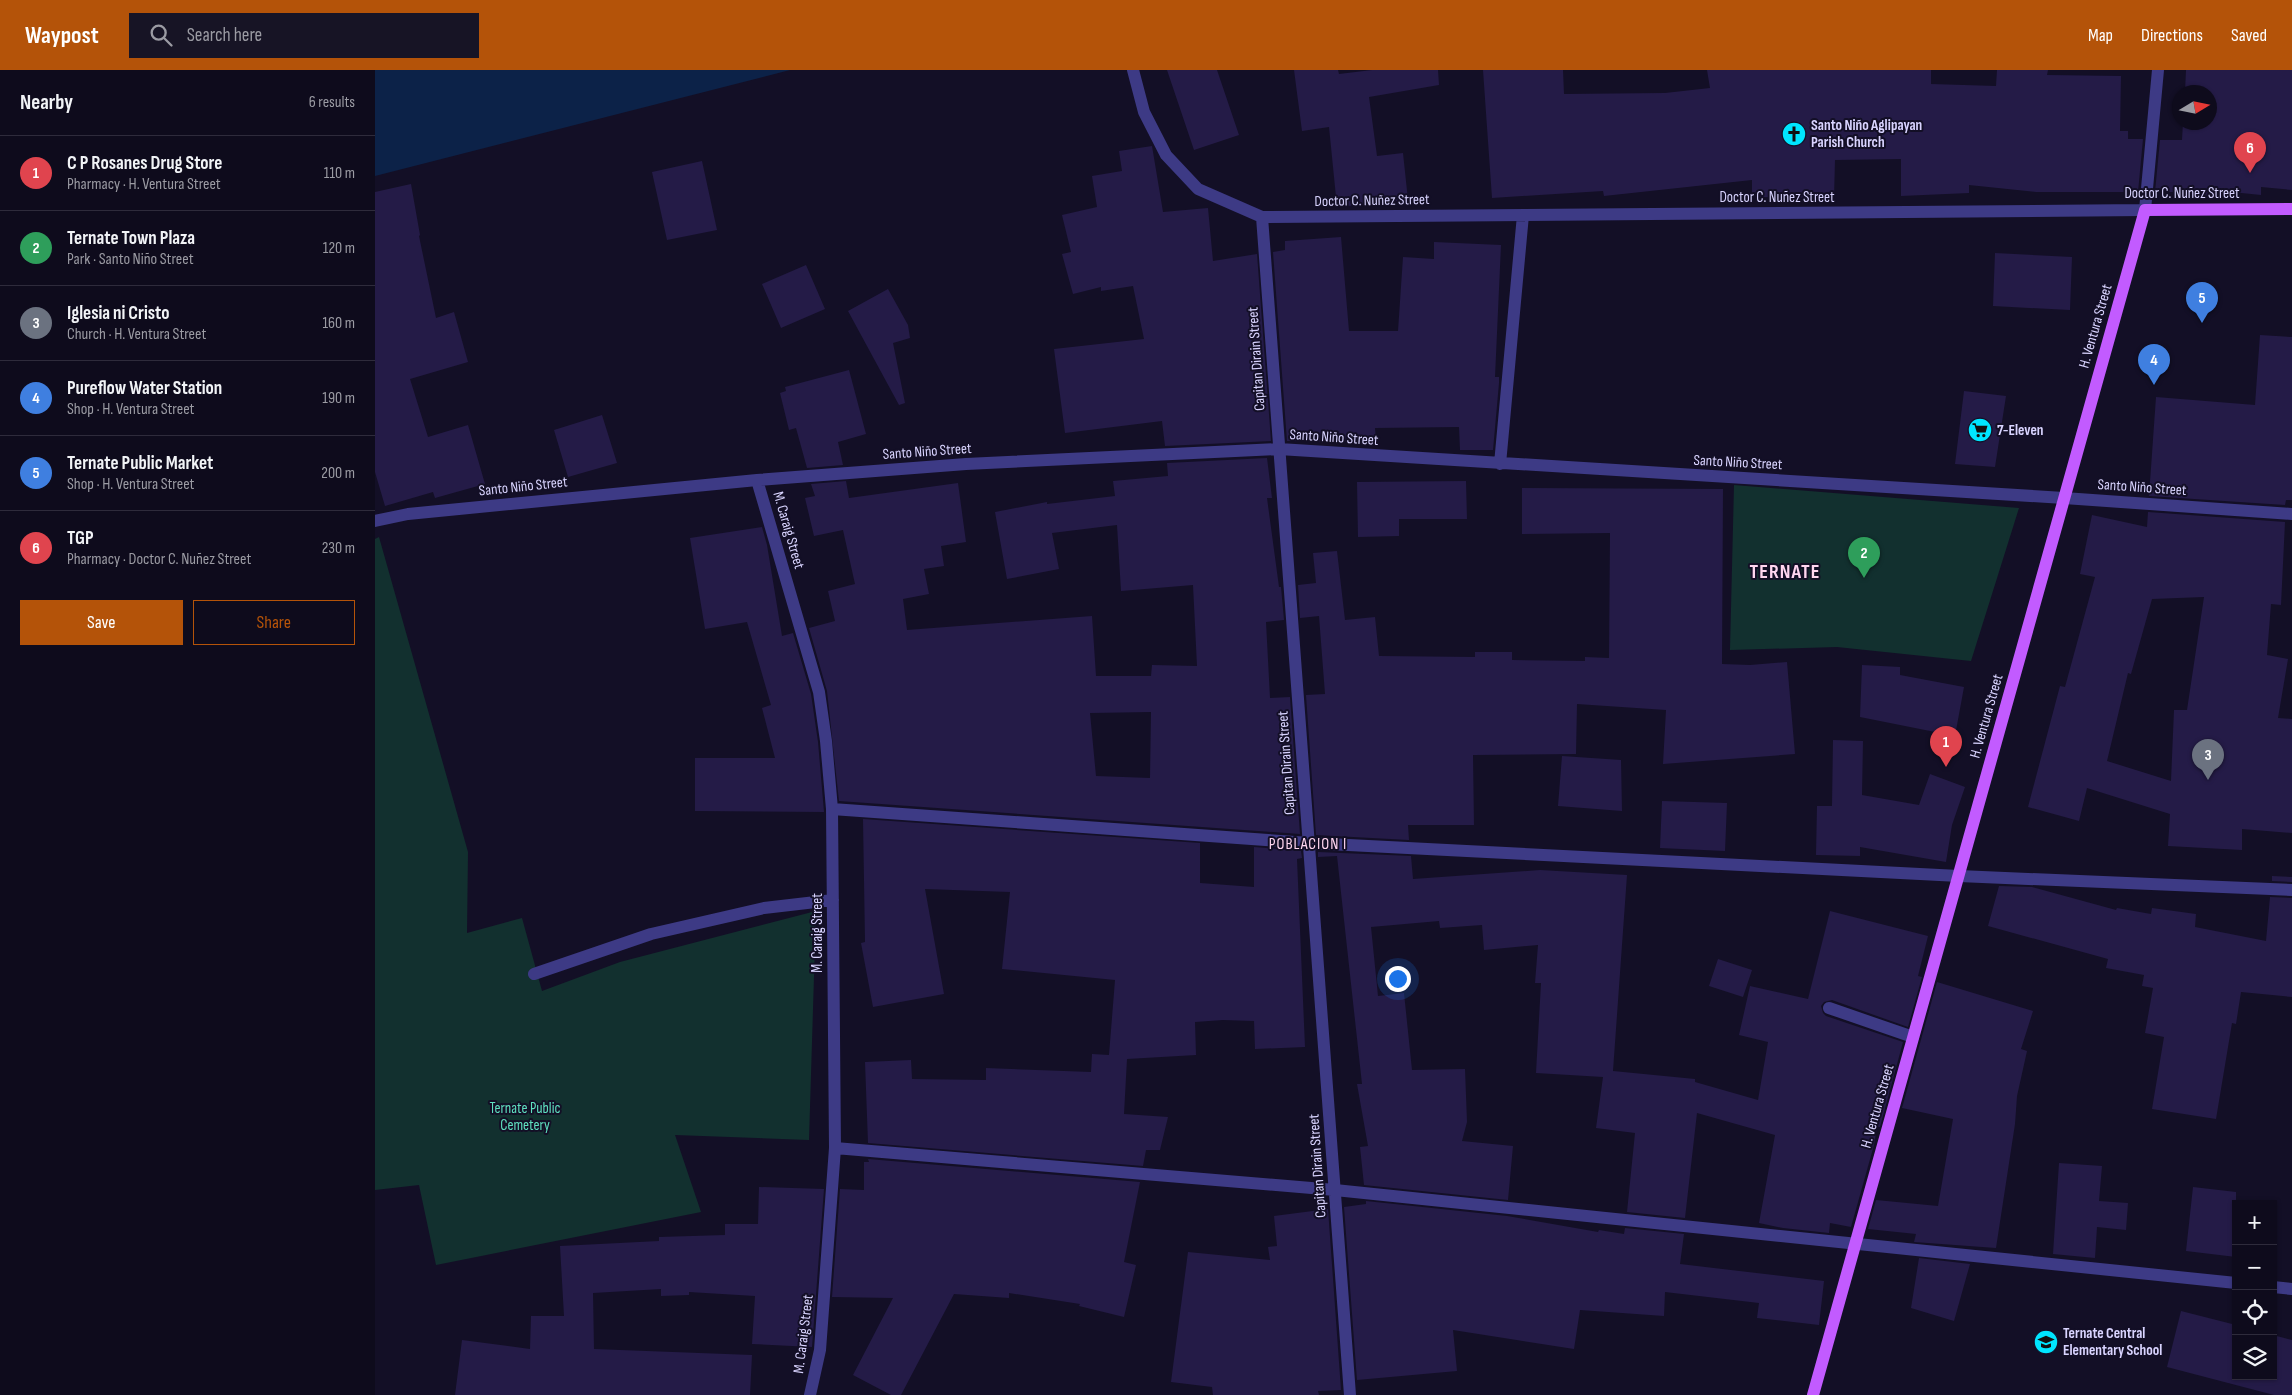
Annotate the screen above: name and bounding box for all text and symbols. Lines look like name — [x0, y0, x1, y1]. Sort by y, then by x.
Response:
search box — [129, 13, 479, 58]
text: Waypost — [25, 21, 99, 50]
icon: search — [147, 21, 175, 49]
text: Search here — [187, 24, 262, 47]
text: Map — [2088, 25, 2113, 46]
text: Directions — [2141, 25, 2203, 46]
text: Saved — [2231, 25, 2267, 46]
north arrow — [2172, 85, 2217, 130]
text: Nearby — [20, 90, 73, 115]
text: 6 results — [309, 93, 355, 112]
place label: Santo Niño Aglipayan Parish Church — [1811, 116, 1922, 152]
church icon: Santo Niño Aglipayan Parish Church — [1781, 121, 1807, 147]
pin: 6 — [2234, 132, 2266, 173]
text: C P Rosanes Drug Store — [67, 152, 222, 175]
text: 1 — [33, 164, 39, 183]
text: 110 m — [324, 164, 355, 183]
text: Pharmacy · H. Ventura Street — [67, 175, 221, 194]
street label: Doctor C. Nuñez Street — [2124, 184, 2240, 203]
street label: Doctor C. Nuñez Street — [1719, 188, 1835, 207]
street label: Doctor C. Nuñez Street — [1314, 190, 1430, 211]
text: Ternate Town Plaza — [67, 227, 195, 250]
text: 2 — [32, 239, 40, 258]
text: 120 m — [323, 239, 355, 258]
text: Park · Santo Niño Street — [67, 250, 194, 269]
street label: H. Ventura Street — [2074, 282, 2117, 370]
pin: 5 — [2186, 282, 2218, 323]
text: Iglesia ni Cristo — [67, 302, 170, 325]
street label: Capitan Dirain Street — [1243, 306, 1270, 412]
text: 3 — [32, 314, 40, 333]
text: 160 m — [322, 314, 355, 333]
text: Church · H. Ventura Street — [67, 325, 206, 344]
pin: 4 — [2138, 344, 2170, 385]
text: Pureflow Water Station — [67, 377, 222, 400]
text: 4 — [32, 389, 40, 408]
text: 190 m — [322, 389, 355, 408]
text: Shop · H. Ventura Street — [67, 400, 194, 419]
supermarket icon: 7-Eleven — [1967, 417, 1993, 443]
place label: 7-Eleven — [1997, 421, 2044, 440]
street label: Santo Niño Street — [1289, 425, 1379, 450]
street label: Santo Niño Street — [882, 439, 972, 464]
street label: Santo Niño Street — [1693, 451, 1783, 474]
text: Ternate Public Market — [67, 452, 213, 475]
text: 5 — [32, 464, 40, 483]
text: 200 m — [321, 464, 355, 483]
street label: Santo Niño Street — [478, 472, 569, 501]
text: Shop · H. Ventura Street — [67, 475, 194, 494]
street label: Santo Niño Street — [2097, 475, 2187, 500]
street label: M. Caraig Street — [768, 489, 809, 571]
text: TGP — [67, 527, 94, 550]
pin: 2 — [1848, 537, 1880, 578]
text: 6 — [32, 539, 40, 558]
text: 230 m — [322, 539, 355, 558]
text: Pharmacy · Doctor C. Nuñez Street — [67, 550, 251, 569]
district label: TERNATE — [1750, 560, 1820, 584]
button: Save — [20, 600, 183, 645]
button: Share — [193, 600, 355, 645]
street label: H. Ventura Street — [1965, 672, 2008, 760]
street label: Capitan Dirain Street — [1273, 710, 1300, 816]
pin: 1 — [1930, 726, 1962, 767]
pin: 3 — [2192, 739, 2224, 780]
district label: POBLACION I — [1269, 835, 1347, 854]
street label: M. Caraig Street — [808, 893, 827, 973]
your location — [1385, 966, 1411, 992]
street label: H. Ventura Street — [1856, 1062, 1899, 1150]
park label: Ternate Public Cemetery — [489, 1099, 561, 1135]
street label: Capitan Dirain Street — [1304, 1113, 1331, 1219]
map controls — [2232, 1200, 2277, 1380]
button: + — [2232, 1200, 2277, 1245]
button: − — [2232, 1245, 2277, 1290]
button: locate — [2232, 1290, 2277, 1335]
street label: M. Caraig Street — [789, 1293, 818, 1375]
place label: Ternate Central Elementary School — [2063, 1324, 2162, 1360]
school or university icon: Ternate Central Elementary School — [2033, 1329, 2059, 1355]
button: layers — [2232, 1335, 2277, 1380]

